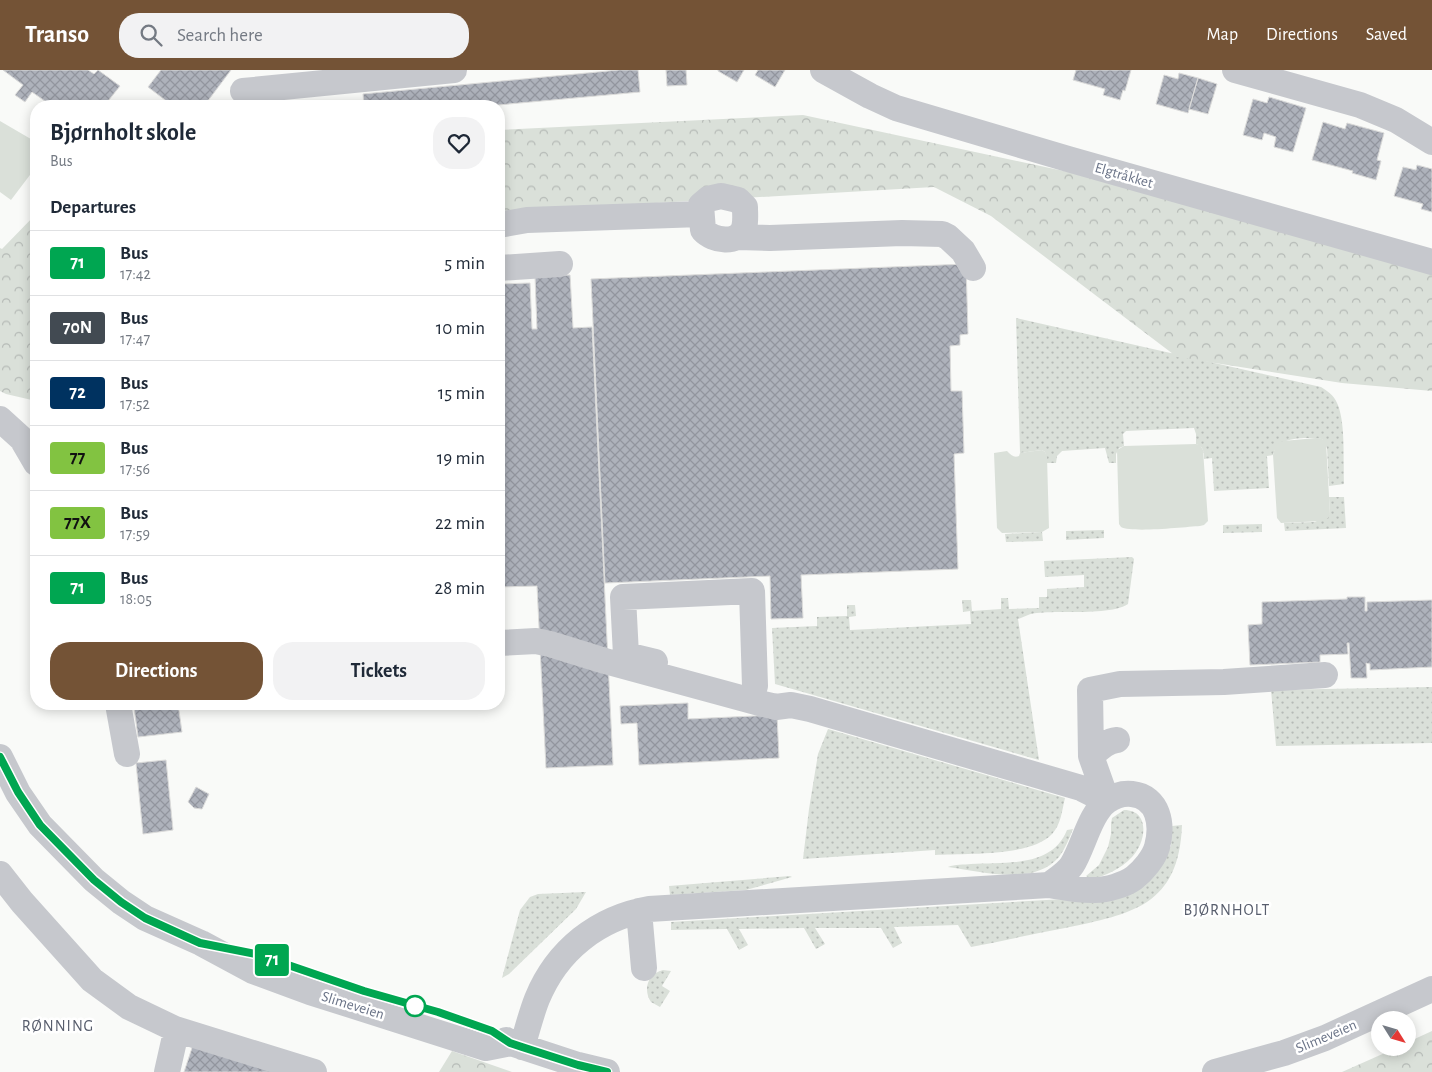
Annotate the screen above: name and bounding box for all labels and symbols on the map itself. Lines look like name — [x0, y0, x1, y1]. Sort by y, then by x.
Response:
street label: Elgtråkket — [1093, 160, 1155, 191]
district label: BJØRNHOLT — [1184, 902, 1270, 918]
line badge: 71 — [250, 944, 294, 976]
street label: Slimeveien — [320, 989, 386, 1022]
unlabelled marker — [404, 995, 426, 1017]
north arrow — [1371, 1011, 1416, 1056]
street label: Slimeveien — [1294, 1017, 1359, 1056]
district label: RØNNING — [22, 1018, 94, 1034]

